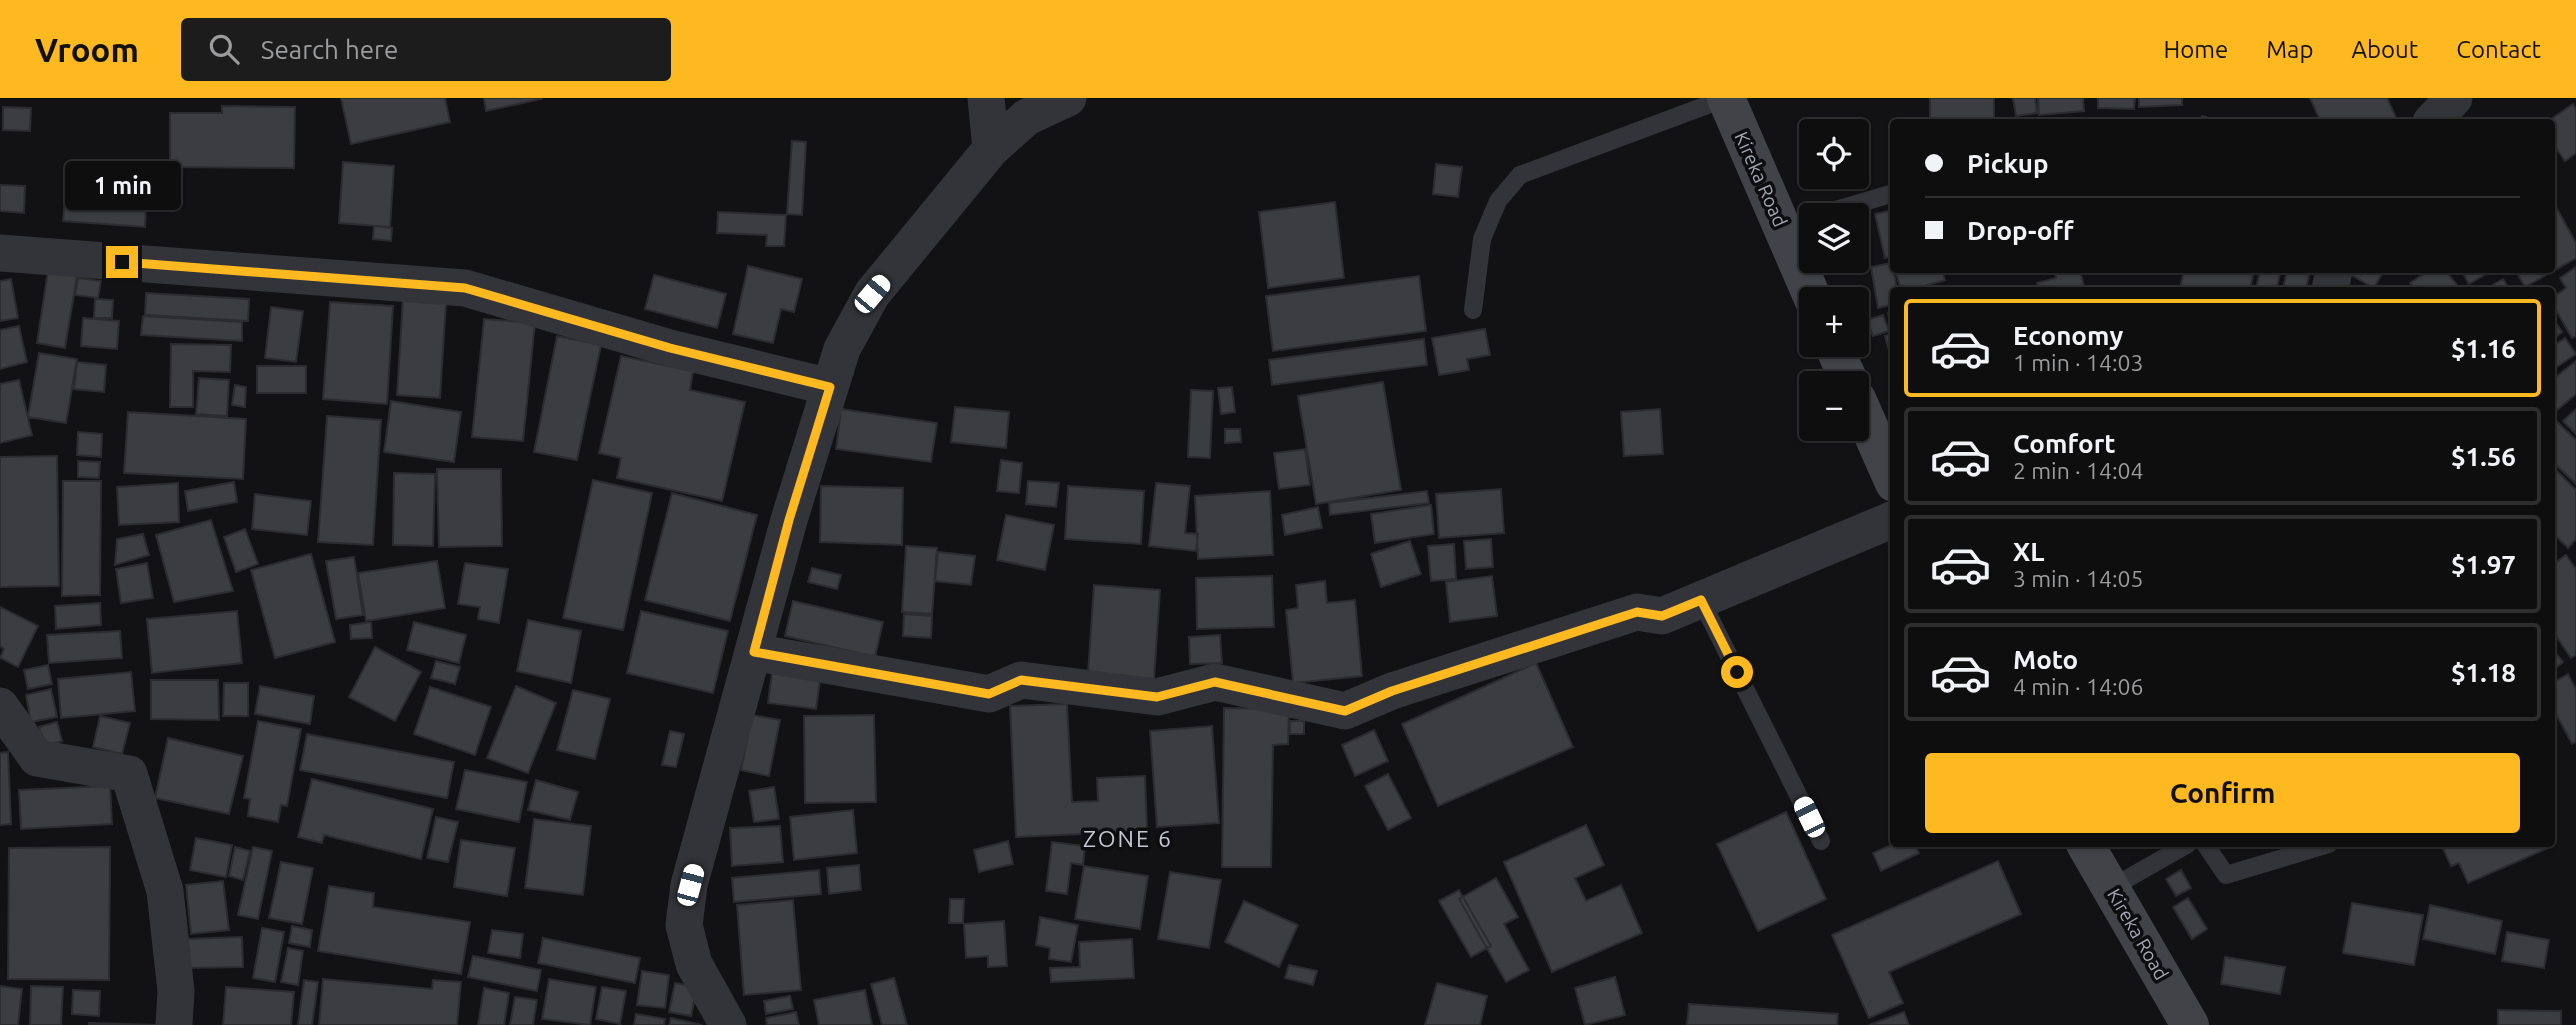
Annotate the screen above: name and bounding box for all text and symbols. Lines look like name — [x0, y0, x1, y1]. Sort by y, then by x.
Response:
search box — [181, 18, 671, 81]
icon: search — [205, 30, 243, 68]
text: Vroom — [35, 31, 139, 68]
text: Search here — [261, 35, 398, 64]
text: Home — [2163, 36, 2228, 63]
text: Map — [2266, 36, 2313, 63]
text: About — [2351, 36, 2418, 63]
text: Contact — [2456, 36, 2541, 63]
map controls — [1799, 119, 1869, 441]
button: locate — [1799, 119, 1869, 189]
street label: Kireka Road — [1730, 128, 1792, 230]
text: Pickup — [1967, 149, 2049, 178]
callout: 1 min — [64, 160, 180, 209]
text: 1 min — [94, 173, 152, 198]
button: layers — [1799, 203, 1869, 273]
text: Drop-off — [1967, 216, 2074, 245]
route end — [106, 246, 138, 278]
car — [851, 271, 894, 317]
button: + — [1799, 287, 1869, 357]
icon: car — [1929, 317, 1992, 380]
text: Economy — [2013, 321, 2123, 350]
text: $1.16 — [2451, 334, 2516, 363]
text: 1 min · 14:03 — [2013, 350, 2144, 375]
button: − — [1799, 371, 1869, 441]
icon: car — [1929, 425, 1992, 488]
text: Comfort — [2013, 429, 2116, 458]
text: $1.56 — [2451, 442, 2516, 471]
text: 2 min · 14:04 — [2013, 458, 2144, 483]
icon: car — [1929, 533, 1992, 596]
text: XL — [2013, 537, 2044, 566]
text: $1.97 — [2451, 550, 2516, 579]
text: 3 min · 14:05 — [2013, 566, 2144, 591]
icon: car — [1929, 641, 1992, 704]
text: Moto — [2013, 645, 2078, 674]
route start — [1721, 656, 1753, 688]
text: $1.18 — [2451, 658, 2516, 687]
text: 4 min · 14:06 — [2013, 674, 2144, 699]
button: Confirm — [1925, 753, 2520, 833]
car — [1791, 794, 1828, 840]
district label: ZONE 6 — [1083, 826, 1173, 851]
car — [675, 862, 706, 908]
street label: Kireka Road — [2103, 884, 2173, 984]

